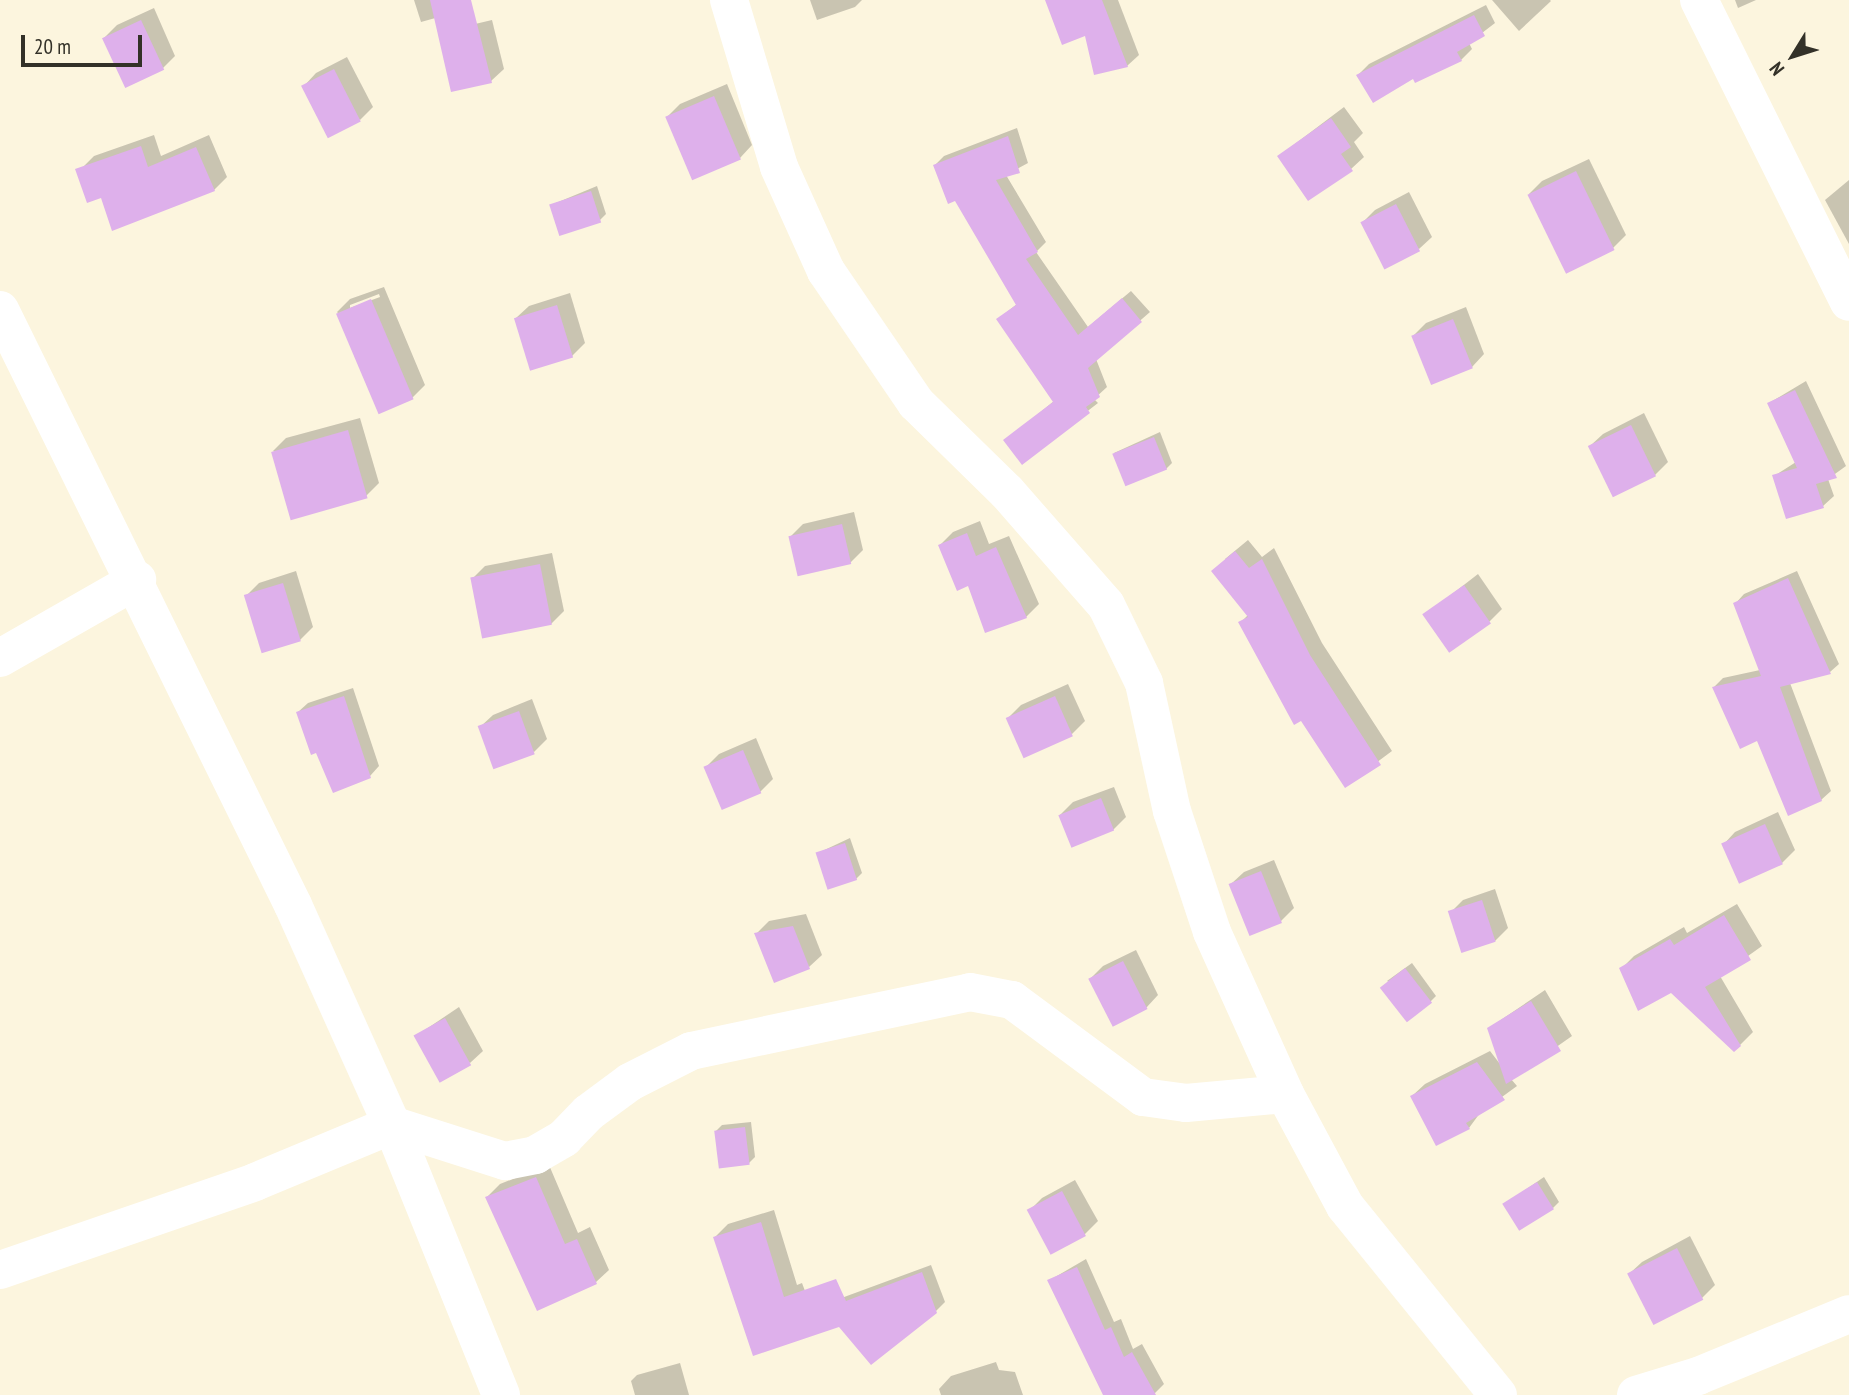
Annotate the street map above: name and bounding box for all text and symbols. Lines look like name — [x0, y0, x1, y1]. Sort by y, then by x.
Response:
scale bar — [24, 21, 145, 65]
north arrow — [1758, 21, 1828, 91]
text: 20 m — [34, 33, 71, 60]
text: N — [1764, 58, 1789, 80]

